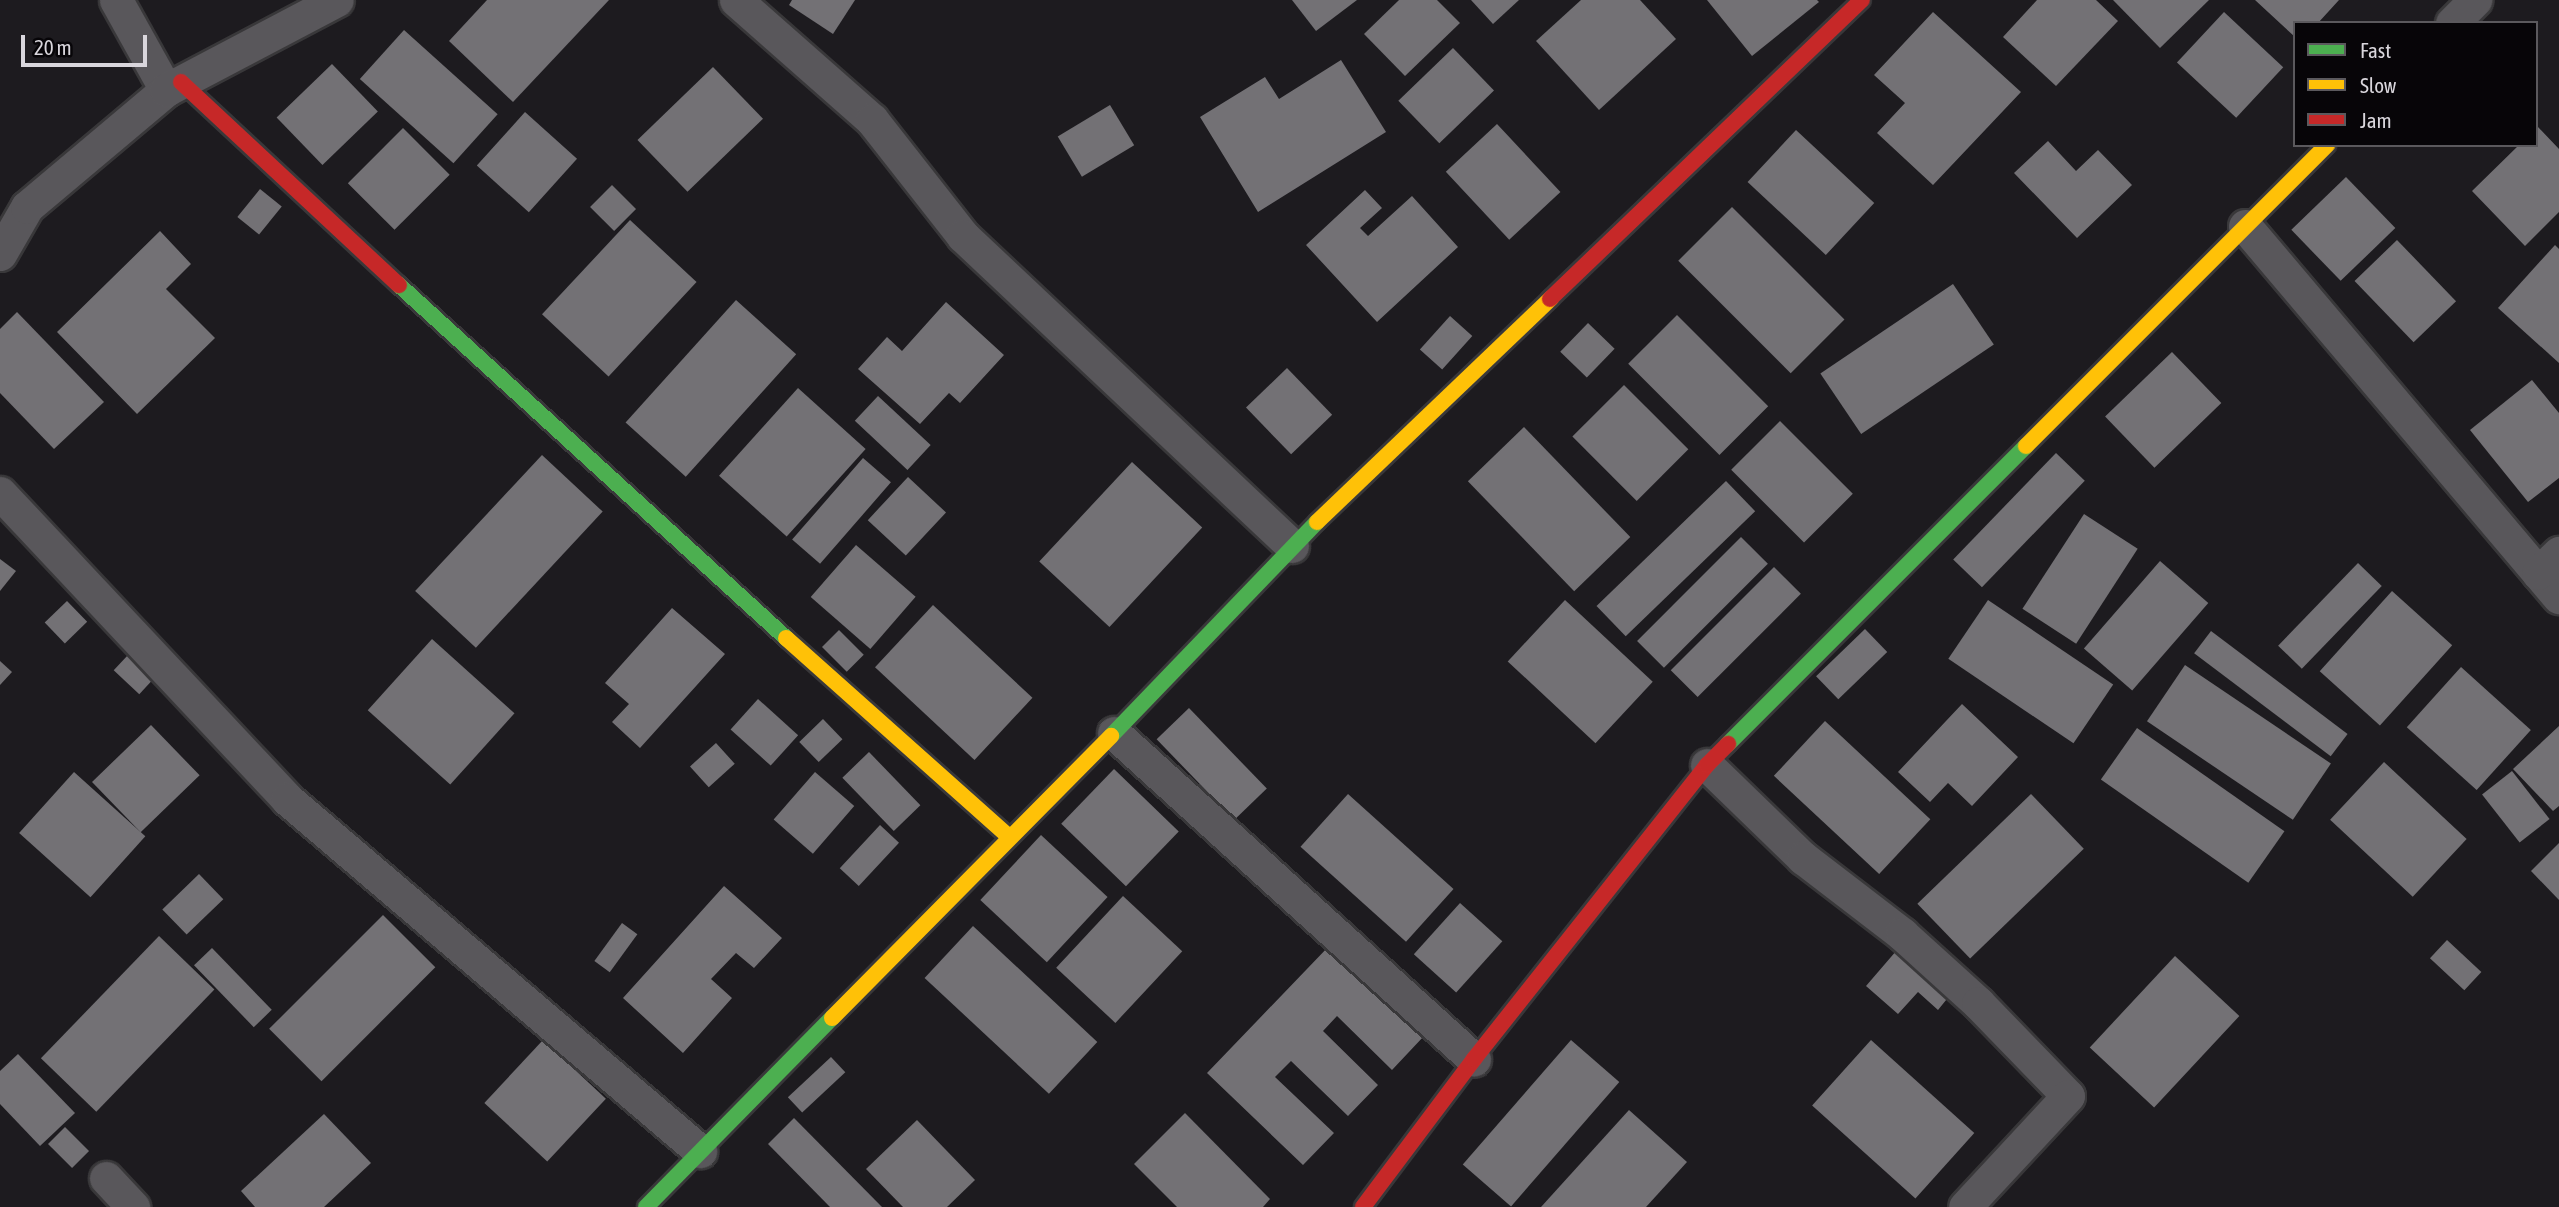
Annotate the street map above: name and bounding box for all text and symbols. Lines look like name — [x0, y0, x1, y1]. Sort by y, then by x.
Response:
scale bar — [24, 21, 150, 65]
legend — [2293, 21, 2538, 147]
text: 20 m — [34, 35, 72, 59]
text: Fast — [2360, 38, 2391, 62]
text: Slow — [2360, 73, 2396, 97]
text: Jam — [2360, 108, 2392, 132]

